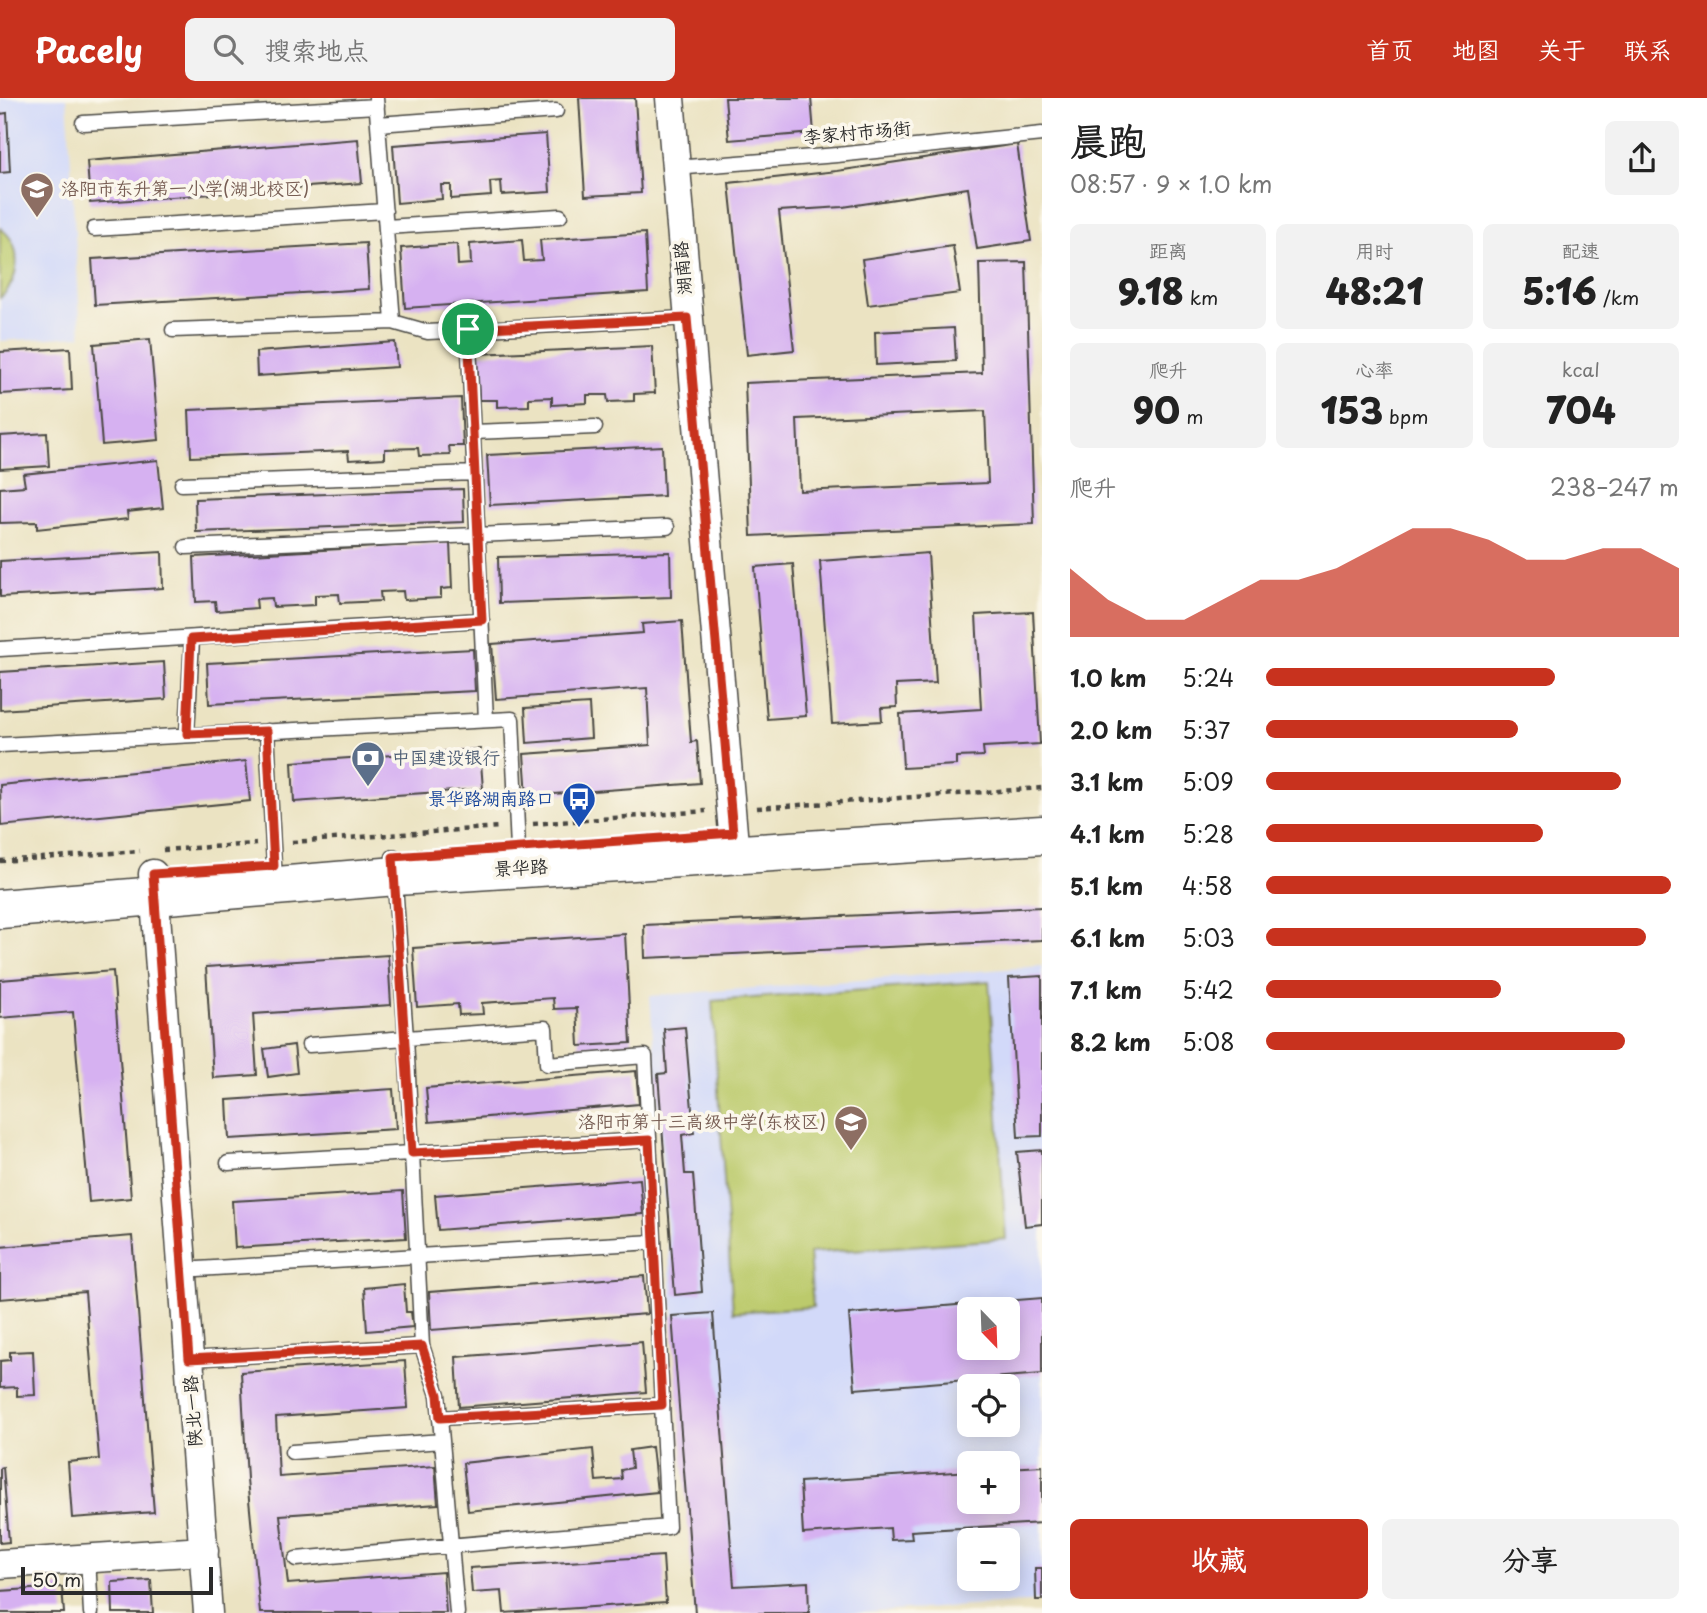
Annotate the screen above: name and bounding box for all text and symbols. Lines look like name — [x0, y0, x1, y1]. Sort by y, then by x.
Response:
search box — [185, 18, 675, 81]
text: Pacely — [35, 24, 143, 74]
icon: search — [209, 30, 247, 68]
text: 搜索地点 — [265, 30, 369, 69]
text: 首页 — [1366, 31, 1414, 67]
text: 地图 — [1452, 31, 1500, 67]
text: 关于 — [1538, 31, 1586, 67]
text: 联系 — [1624, 31, 1672, 67]
text: 晨跑 — [1070, 111, 1146, 168]
street label: 李家村市场街 — [802, 113, 912, 150]
button: share — [1605, 121, 1679, 195]
text: 08:57 · 9 × 1.0 km — [1070, 166, 1273, 201]
school or university icon: 洛阳市东升第一小学(湖北校区) — [18, 170, 56, 219]
place label: 洛阳市东升第一小学(湖北校区) — [61, 174, 309, 201]
text: 距离 — [1149, 236, 1187, 264]
text: 用时 — [1355, 236, 1394, 264]
text: 配速 — [1562, 236, 1600, 264]
street label: 湖南路 — [666, 240, 697, 296]
text: 9.18 — [1118, 264, 1184, 317]
text: 48:21 — [1325, 264, 1424, 317]
text: 5:16 — [1522, 264, 1597, 317]
text: km — [1184, 283, 1218, 311]
text: /km — [1597, 283, 1639, 311]
pin — [438, 299, 498, 359]
icon: arrive — [449, 310, 487, 348]
text: 爬升 — [1149, 355, 1187, 383]
text: 心率 — [1355, 355, 1394, 383]
text: kcal — [1562, 355, 1600, 383]
text: 90 — [1133, 383, 1180, 436]
text: 153 — [1321, 383, 1383, 436]
text: 704 — [1546, 383, 1616, 436]
text: m — [1180, 402, 1203, 430]
text: bpm — [1383, 402, 1428, 430]
text: 爬升 — [1070, 469, 1116, 504]
text: 238–247 m — [1550, 469, 1679, 504]
text: 1.0 km — [1070, 660, 1147, 695]
text: 5:24 — [1182, 660, 1234, 695]
text: 2.0 km — [1070, 712, 1152, 747]
text: 5:37 — [1182, 712, 1230, 747]
bank icon: 中国建设银行 — [349, 739, 387, 788]
place label: 中国建设银行 — [392, 743, 500, 770]
text: 3.1 km — [1070, 764, 1144, 799]
text: 5:09 — [1182, 764, 1234, 799]
bus stop icon: 景华路湖南路口 — [560, 780, 598, 829]
place label: 景华路湖南路口 — [428, 784, 554, 811]
text: 4.1 km — [1070, 816, 1145, 851]
text: 5:28 — [1182, 816, 1234, 851]
street label: 景华路 — [493, 852, 549, 881]
text: 5.1 km — [1070, 868, 1143, 903]
text: 4:58 — [1182, 868, 1233, 903]
text: 6.1 km — [1070, 920, 1145, 955]
text: 5:03 — [1182, 920, 1235, 955]
text: 7.1 km — [1070, 972, 1142, 1007]
text: 5:42 — [1182, 972, 1234, 1007]
text: 8.2 km — [1070, 1024, 1151, 1059]
text: 5:08 — [1182, 1024, 1235, 1059]
school or university icon: 洛阳市第十三高级中学(东校区) — [832, 1103, 870, 1152]
place label: 洛阳市第十三高级中学(东校区) — [578, 1107, 826, 1134]
north arrow — [957, 1297, 1020, 1360]
map controls — [957, 1297, 1020, 1591]
street label: 陕北一路 — [176, 1374, 207, 1448]
button: locate — [957, 1374, 1020, 1437]
button: + — [957, 1451, 1020, 1514]
button: 收藏 — [1070, 1519, 1368, 1599]
button: 分享 — [1382, 1519, 1679, 1599]
button: − — [957, 1528, 1020, 1591]
scale bar — [21, 1564, 214, 1596]
text: 50 m — [32, 1565, 81, 1593]

